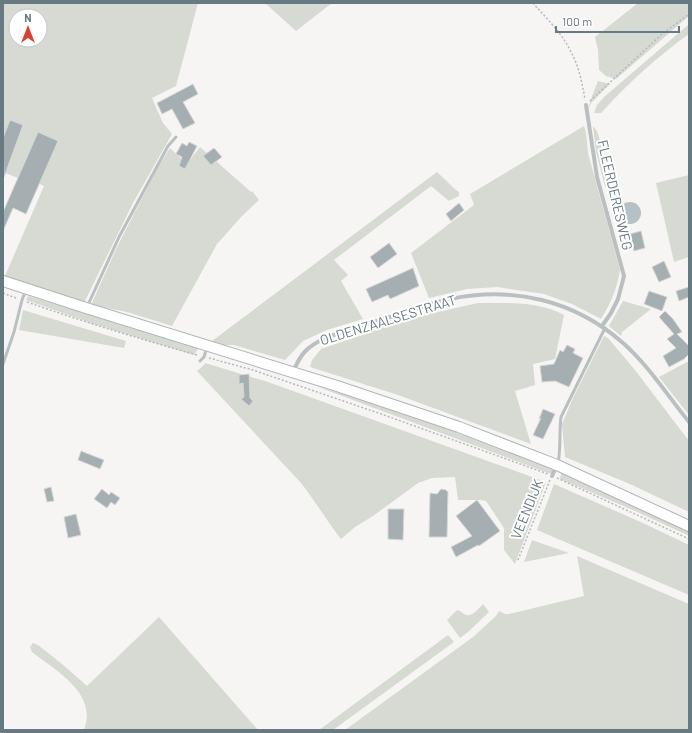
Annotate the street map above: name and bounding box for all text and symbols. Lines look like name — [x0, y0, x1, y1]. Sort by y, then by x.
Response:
north arrow — [8, 8, 48, 48]
scale bar — [556, 8, 679, 34]
text: N — [24, 11, 32, 24]
text: 100 m — [562, 14, 592, 28]
street label: FLEERDERESWEG — [595, 138, 636, 252]
street label: OLDENZAALSESTRAAT — [318, 291, 458, 348]
street label: VEENDIJK — [507, 476, 546, 541]

